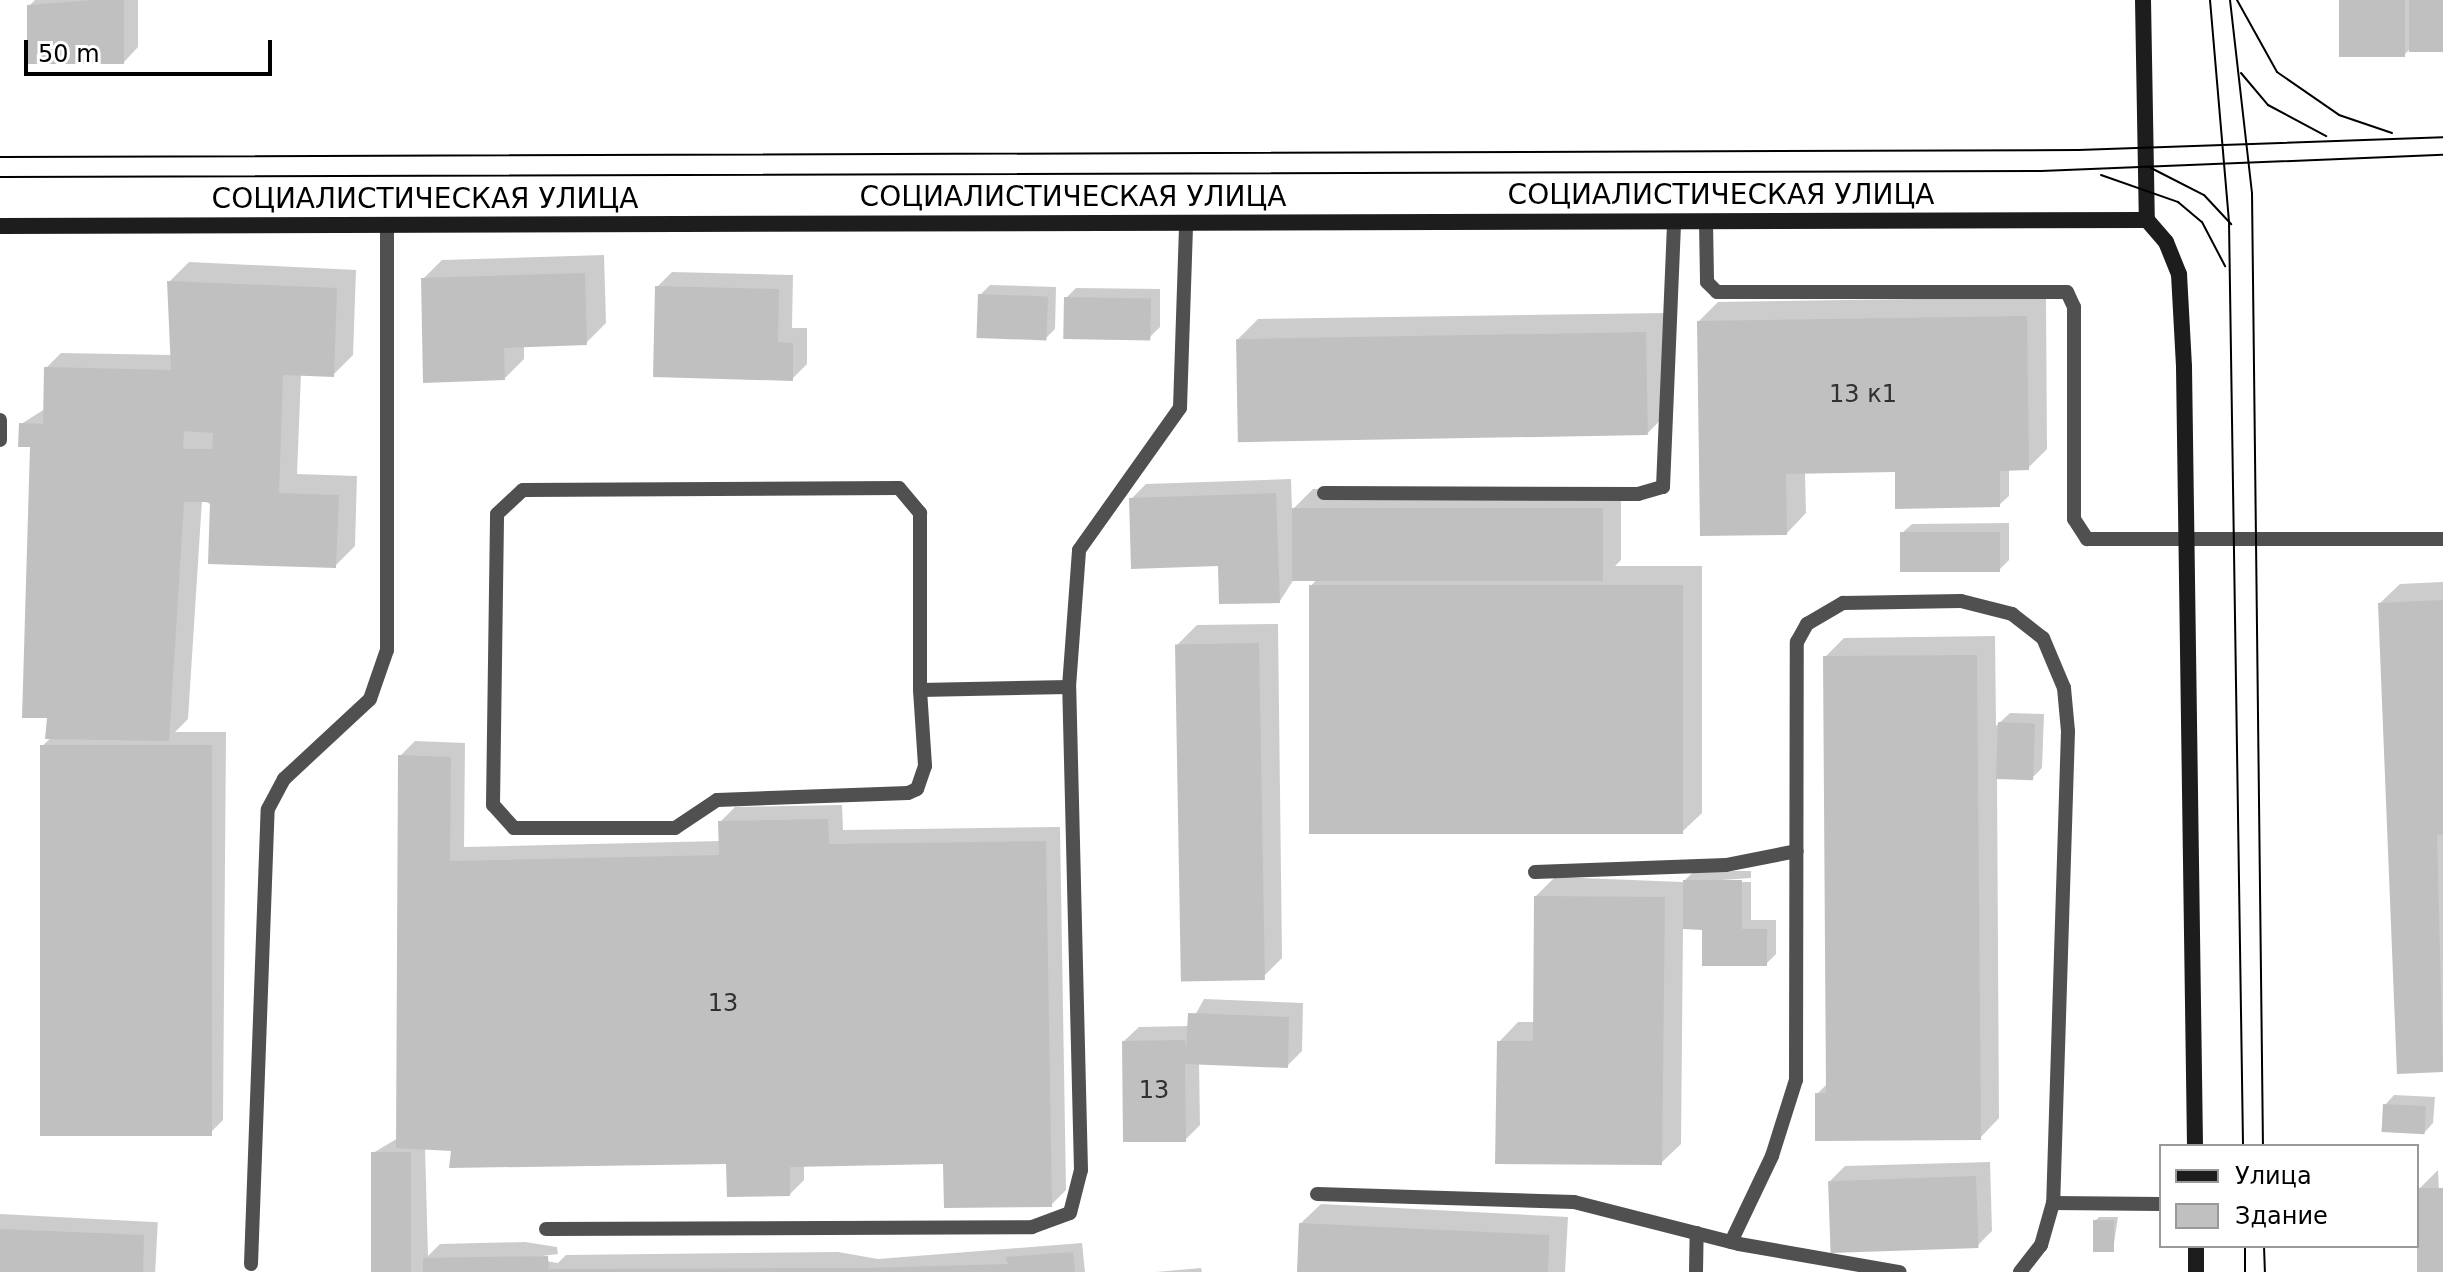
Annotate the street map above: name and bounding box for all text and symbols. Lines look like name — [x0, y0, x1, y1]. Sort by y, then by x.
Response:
scale bar — [28, 24, 276, 74]
text: 50 m — [38, 40, 100, 68]
street label: СОЦИАЛИСТИЧЕСКАЯ УЛИЦА — [1508, 178, 1934, 212]
street label: СОЦИАЛИСТИЧЕСКАЯ УЛИЦА — [860, 180, 1286, 214]
street label: СОЦИАЛИСТИЧЕСКАЯ УЛИЦА — [212, 182, 638, 216]
house number: 13 к1 — [1829, 381, 1897, 409]
house number: 13 — [708, 990, 738, 1018]
house number: 13 — [1139, 1077, 1169, 1105]
legend — [2159, 1144, 2419, 1248]
text: Улица — [2235, 1162, 2312, 1190]
text: Здание — [2235, 1202, 2328, 1230]

